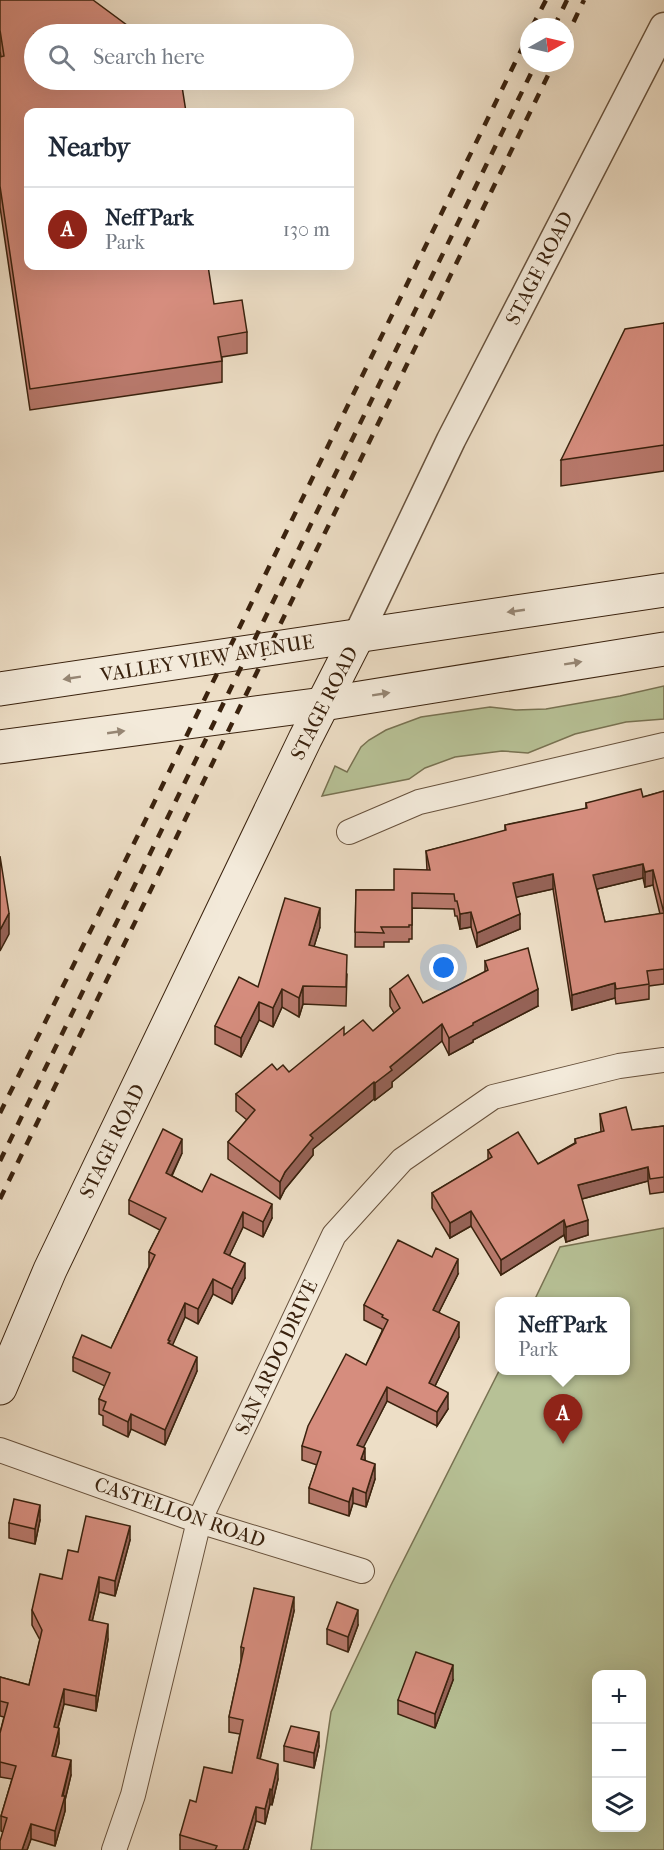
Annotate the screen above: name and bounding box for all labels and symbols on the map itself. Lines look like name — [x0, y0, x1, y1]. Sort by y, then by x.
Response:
north arrow — [520, 18, 574, 72]
street label: STAGE ROAD — [501, 208, 578, 329]
one-way arrow — [506, 607, 525, 616]
street label: VALLEY VIEW AVENUE — [98, 630, 316, 687]
street label: STAGE ROAD — [286, 643, 363, 764]
one-way arrow — [564, 659, 583, 668]
one-way arrow — [62, 674, 81, 683]
one-way arrow — [371, 689, 390, 698]
one-way arrow — [107, 727, 126, 736]
your location — [429, 953, 458, 982]
street label: STAGE ROAD — [75, 1080, 150, 1202]
street label: SAN ARDO DRIVE — [230, 1276, 322, 1438]
pin: A — [544, 1394, 582, 1444]
street label: CASTELLON ROAD — [91, 1472, 268, 1553]

